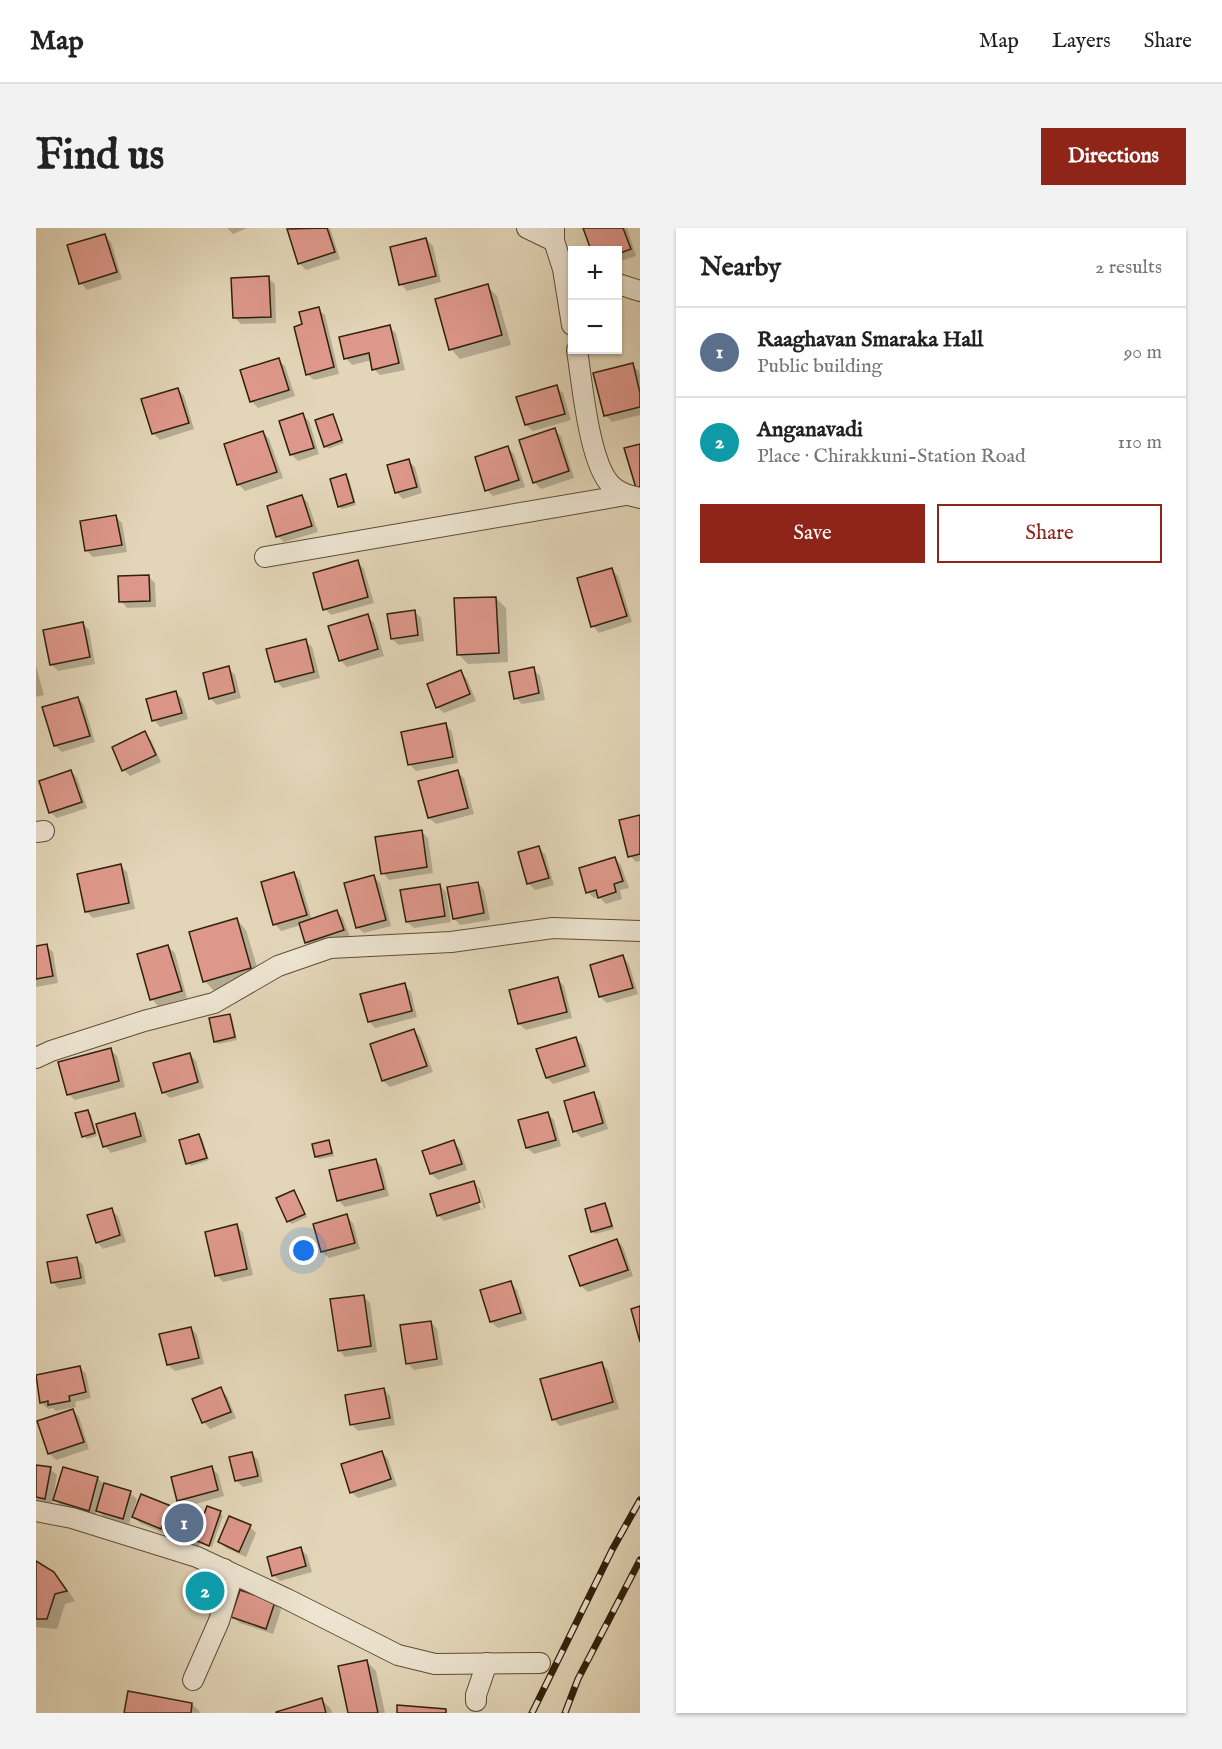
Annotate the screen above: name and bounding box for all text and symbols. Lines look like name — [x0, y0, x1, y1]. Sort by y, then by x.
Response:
text: Map — [30, 24, 84, 59]
text: Map — [979, 28, 1019, 55]
text: Layers — [1052, 28, 1111, 55]
text: Share — [1144, 28, 1192, 55]
button: Directions — [1041, 128, 1186, 185]
text: Find us — [36, 130, 164, 183]
map controls — [568, 246, 622, 354]
button: + — [568, 246, 622, 300]
text: Nearby — [700, 251, 781, 284]
text: 2 results — [1095, 255, 1162, 280]
button: − — [568, 300, 622, 354]
text: Raaghavan Smaraka Hall — [757, 326, 983, 354]
text: 1 — [716, 340, 723, 365]
text: 90 m — [1124, 340, 1162, 365]
text: Public building — [757, 354, 882, 379]
text: Anganavadi — [757, 416, 863, 444]
text: 2 — [715, 430, 724, 455]
text: 110 m — [1118, 430, 1162, 455]
text: Place · Chirakkuni-Station Road — [757, 444, 1026, 469]
button: Save — [700, 504, 925, 563]
button: Share — [937, 504, 1162, 563]
your location — [289, 1236, 318, 1265]
pin: 1 — [164, 1500, 204, 1546]
pin: 2 — [186, 1568, 224, 1614]

